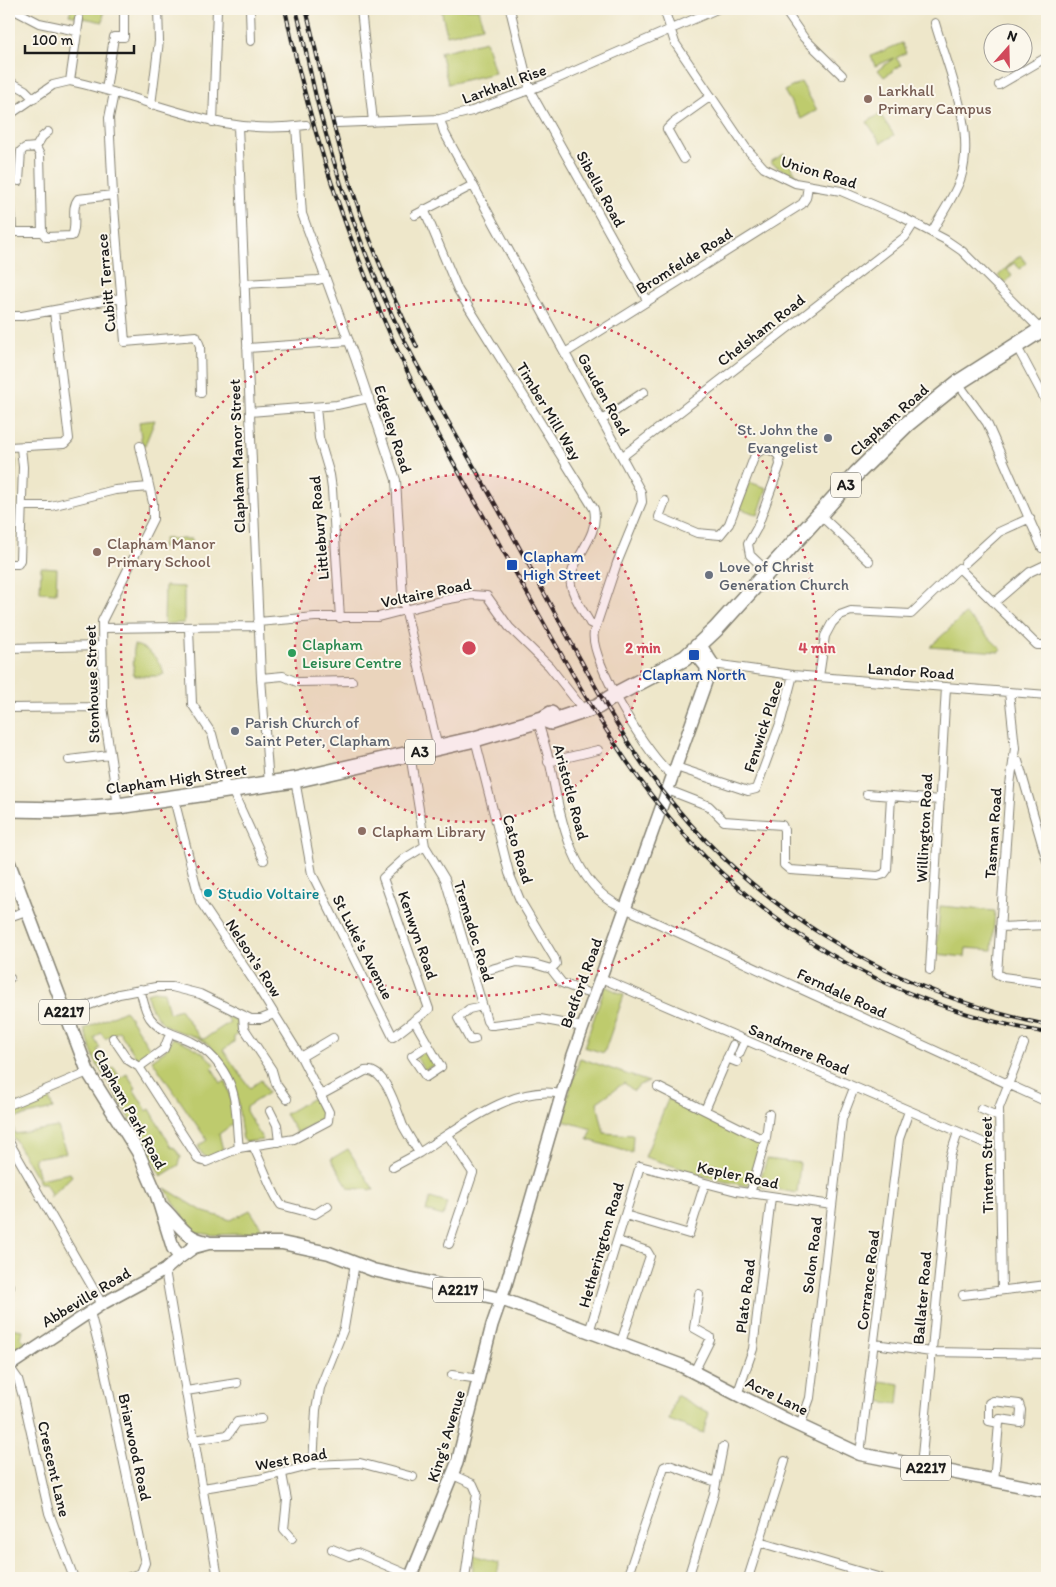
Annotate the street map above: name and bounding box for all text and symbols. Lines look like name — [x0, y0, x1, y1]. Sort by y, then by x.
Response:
scale bar — [25, 22, 134, 54]
north arrow — [984, 22, 1034, 72]
text: N — [1005, 27, 1020, 46]
text: 100 m — [32, 31, 74, 49]
street label: Larkhall Rise — [459, 60, 549, 108]
place label: Larkhall Primary Campus — [878, 81, 992, 118]
marker: Larkhall Primary Campus — [862, 93, 874, 105]
street label: Sibella Road — [572, 147, 630, 231]
street label: Union Road — [779, 151, 860, 193]
street label: Bromfelde Road — [632, 224, 736, 298]
street label: Cubitt Terrace — [92, 233, 120, 333]
street label: Chelsham Road — [713, 290, 809, 370]
street label: Gauden Road — [574, 350, 635, 439]
street label: Timber Mill Way — [512, 358, 586, 464]
street label: Clapham Manor Street — [225, 379, 249, 533]
street label: Clapham Road — [846, 379, 933, 460]
street label: Edgeley Road — [370, 383, 416, 476]
place label: St. John the Evangelist — [737, 420, 818, 457]
marker: St. John the Evangelist — [822, 432, 834, 444]
road number: A3 — [831, 472, 861, 498]
street label: Littlebury Road — [305, 475, 333, 581]
place label: Clapham Manor Primary School — [107, 534, 216, 571]
marker: Clapham Manor Primary School — [91, 546, 103, 558]
place label: Clapham High Street — [523, 547, 601, 584]
place label: Love of Christ Generation Church — [719, 557, 849, 594]
marker: Clapham High Street — [505, 558, 519, 572]
marker: Love of Christ Generation Church — [703, 569, 715, 581]
street label: Voltaire Road — [379, 574, 473, 612]
street label: Stonhouse Street — [80, 625, 104, 743]
place label: Clapham Leisure Centre — [302, 635, 402, 672]
centre of rings — [460, 639, 478, 657]
text: 2 min — [625, 639, 662, 657]
text: 4 min — [799, 639, 836, 657]
marker: Clapham Leisure Centre — [286, 647, 298, 659]
marker: Clapham North — [687, 648, 701, 662]
street label: Landor Road — [867, 658, 955, 684]
place label: Clapham North — [642, 665, 746, 684]
street label: Fenwick Place — [739, 677, 787, 775]
place label: Parish Church of Saint Peter, Clapham — [245, 713, 390, 750]
marker: Parish Church of Saint Peter, Clapham — [229, 725, 241, 737]
road number: A3 — [405, 740, 435, 764]
street label: Aristotle Road — [549, 742, 593, 842]
street label: Clapham High Street — [104, 760, 248, 798]
street label: Willington Road — [912, 773, 936, 883]
street label: Tasman Road — [980, 787, 1006, 879]
street label: Cato Road — [499, 812, 538, 886]
place label: Clapham Library — [372, 822, 486, 841]
marker: Clapham Library — [356, 825, 368, 837]
street label: Tremadoc Road — [450, 878, 499, 984]
place label: Studio Voltaire — [218, 884, 319, 903]
marker: Studio Voltaire — [202, 887, 214, 899]
street label: Kenwyn Road — [394, 888, 442, 982]
street label: St Luke's Avenue — [328, 891, 398, 1003]
street label: Nelson's Row — [222, 915, 286, 1001]
street label: Bedford Road — [556, 935, 606, 1031]
street label: Ferndale Road — [794, 964, 890, 1022]
road number: A2217 — [39, 1000, 89, 1024]
street label: Sandmere Road — [746, 1019, 853, 1079]
street label: Clapham Park Road — [89, 1046, 171, 1173]
street label: Tintern Street — [977, 1116, 997, 1214]
street label: Kepler Road — [695, 1157, 781, 1193]
street label: Hetherington Road — [574, 1180, 628, 1310]
street label: Solon Road — [798, 1215, 826, 1294]
street label: Corrance Road — [852, 1228, 884, 1331]
street label: Ballater Road — [908, 1250, 936, 1345]
street label: Plato Road — [731, 1257, 759, 1334]
street label: Abbeville Road — [38, 1263, 134, 1331]
road number: A2217 — [433, 1278, 483, 1302]
street label: Acre Lane — [742, 1373, 812, 1420]
street label: King's Avenue — [423, 1387, 469, 1484]
street label: Briarwood Road — [114, 1392, 156, 1503]
street label: Crescent Lane — [34, 1419, 74, 1519]
street label: West Road — [254, 1443, 329, 1475]
road number: A2217 — [901, 1456, 951, 1480]

